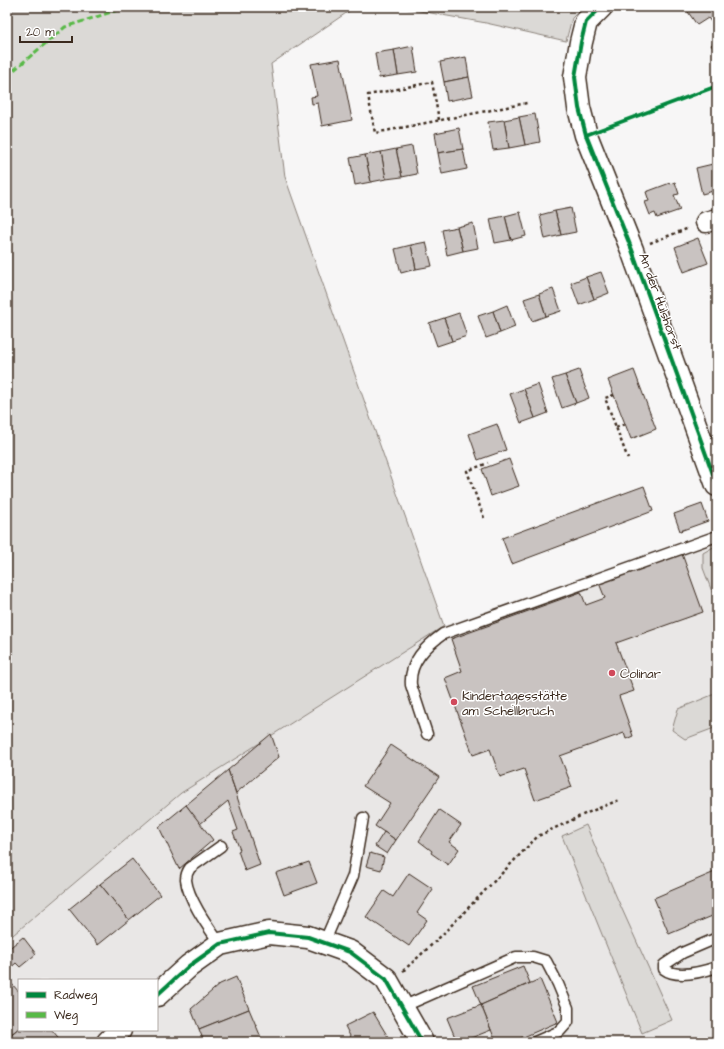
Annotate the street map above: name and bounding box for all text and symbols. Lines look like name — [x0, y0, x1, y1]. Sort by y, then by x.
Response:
scale bar — [20, 18, 72, 44]
text: 20 m — [26, 24, 55, 41]
street label: An der Hülshorst — [634, 250, 686, 353]
place label: Colinar — [620, 665, 661, 683]
marker: Colinar — [607, 668, 617, 678]
place label: Kindertagesstätte am Schellbruch — [462, 687, 567, 720]
marker: Kindertagesstätte am Schellbruch — [449, 697, 459, 707]
legend — [18, 979, 158, 1031]
text: Radweg — [54, 987, 97, 1005]
text: Weg — [54, 1007, 78, 1025]

